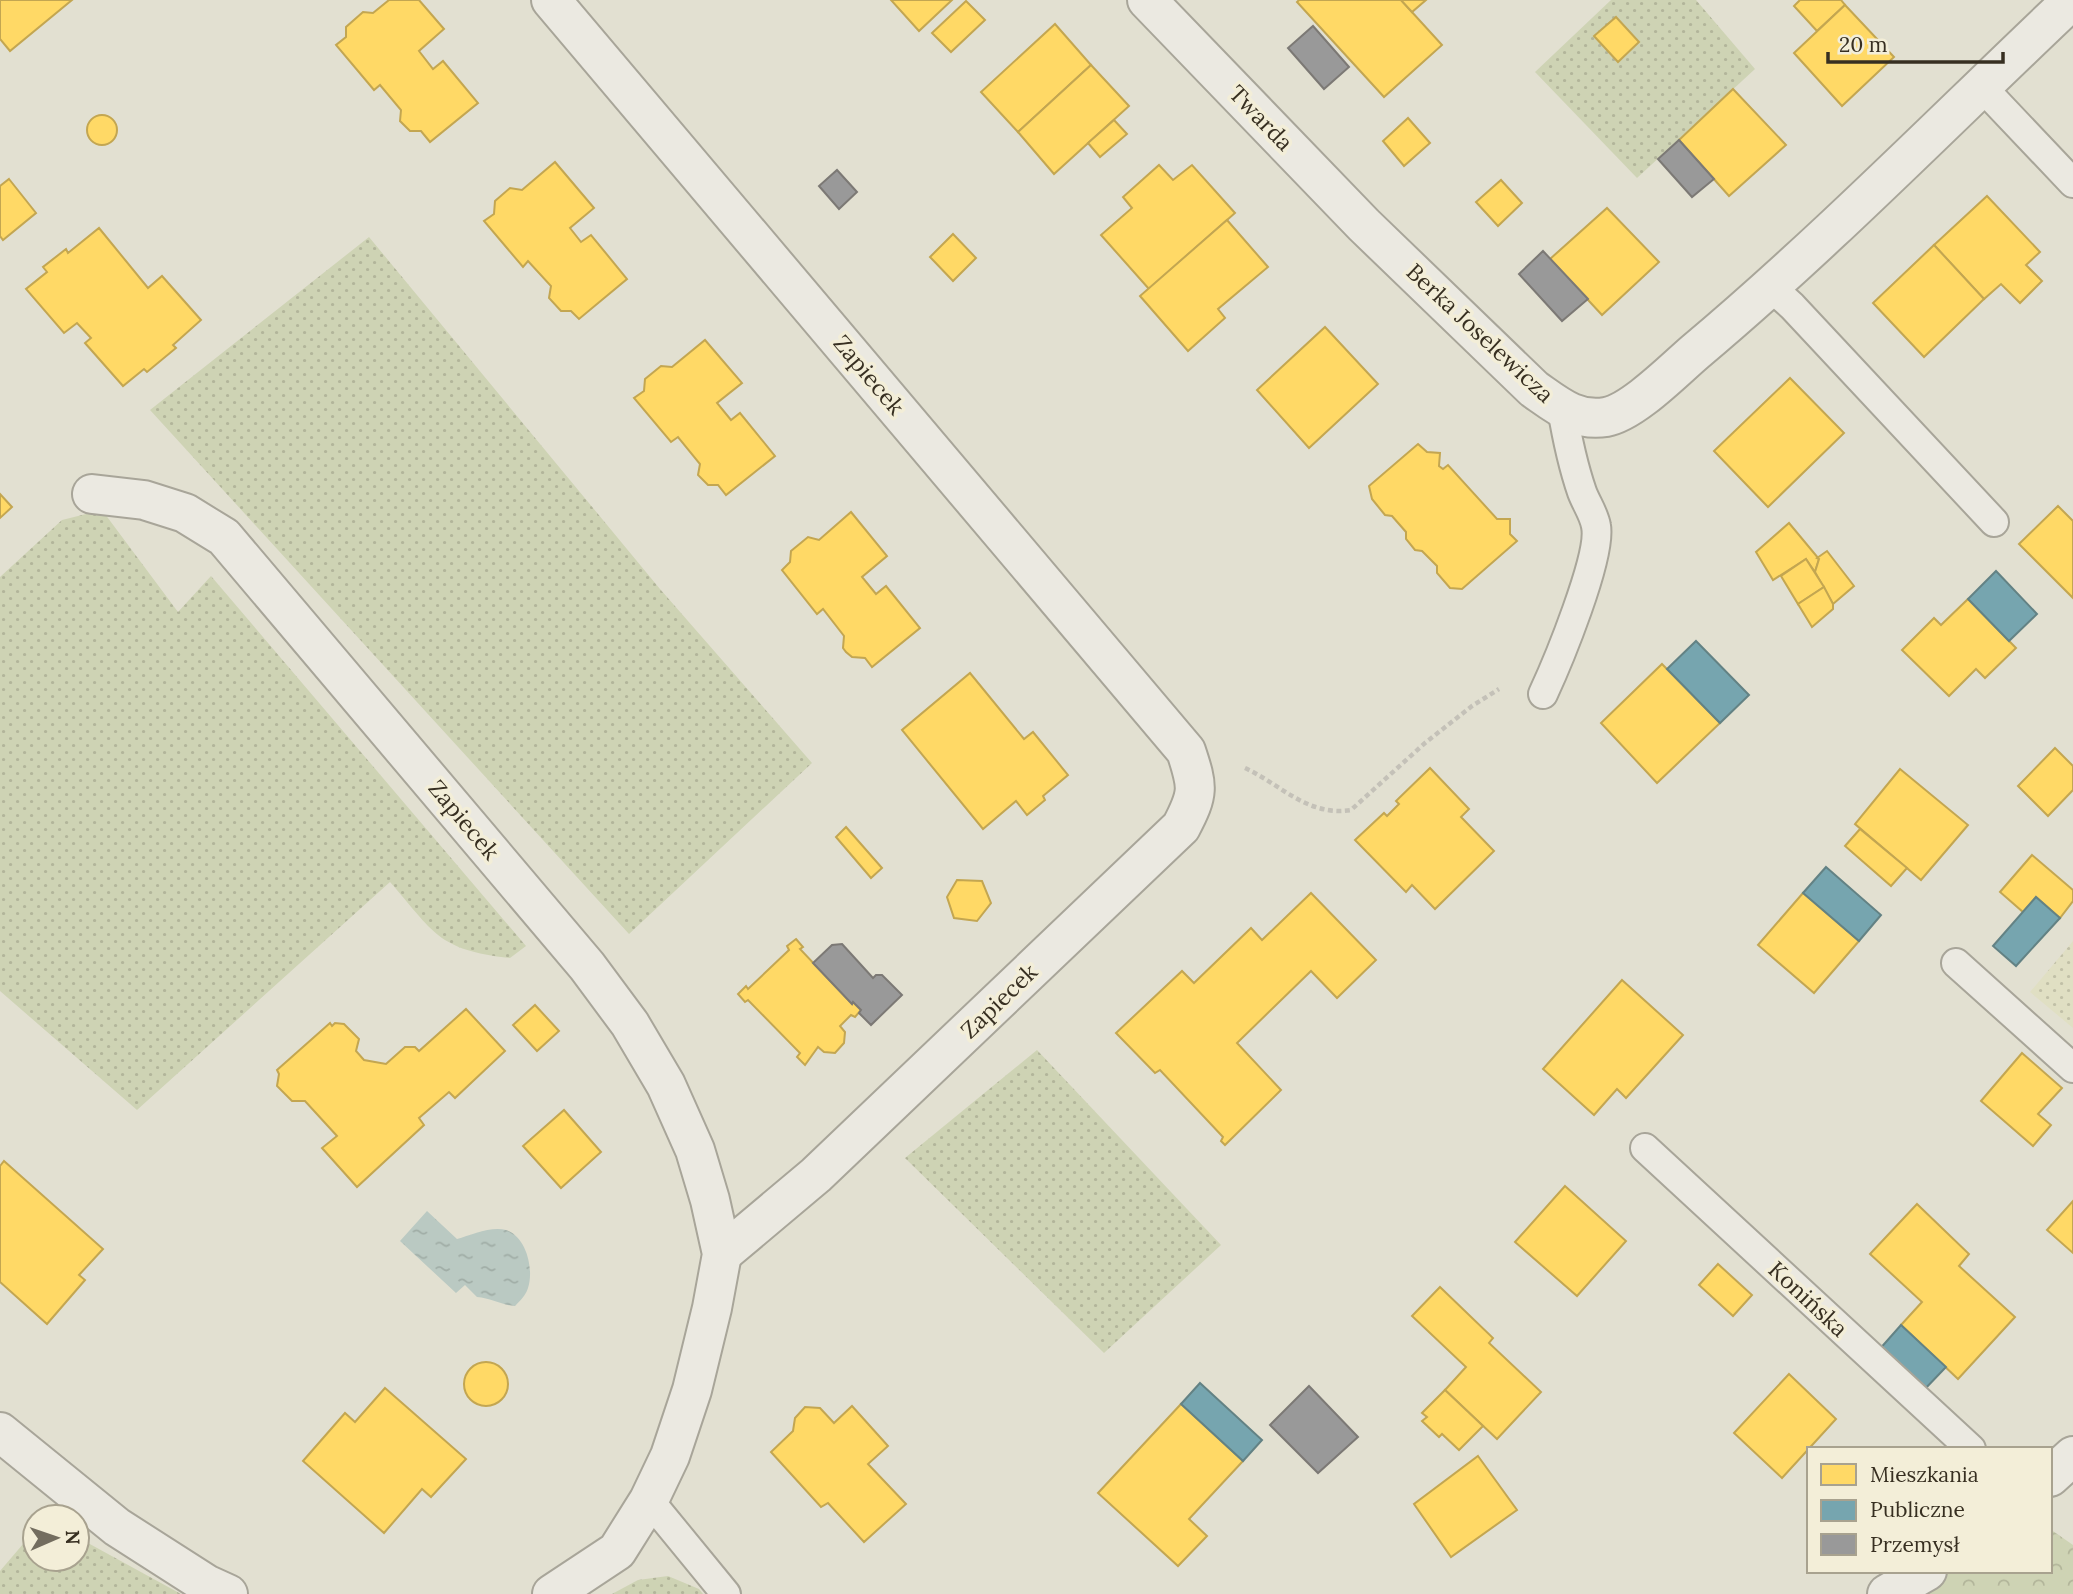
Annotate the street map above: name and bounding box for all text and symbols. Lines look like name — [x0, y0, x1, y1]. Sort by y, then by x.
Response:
scale bar — [1828, 21, 2003, 65]
text: 20 m — [1839, 31, 1888, 58]
street label: Twarda — [1223, 79, 1300, 157]
street label: Berka Joselewicza — [1401, 257, 1560, 409]
street label: Zapiecek — [828, 329, 912, 421]
street label: Zapiecek — [423, 774, 507, 866]
street label: Zapiecek — [954, 957, 1043, 1044]
street label: Konińska — [1763, 1255, 1854, 1343]
legend — [1807, 1447, 2052, 1573]
text: Mieszkania — [1870, 1461, 1979, 1488]
text: Publiczne — [1870, 1496, 1965, 1523]
north arrow — [21, 1503, 91, 1573]
text: N — [61, 1530, 85, 1545]
text: Przemysł — [1870, 1531, 1960, 1558]

